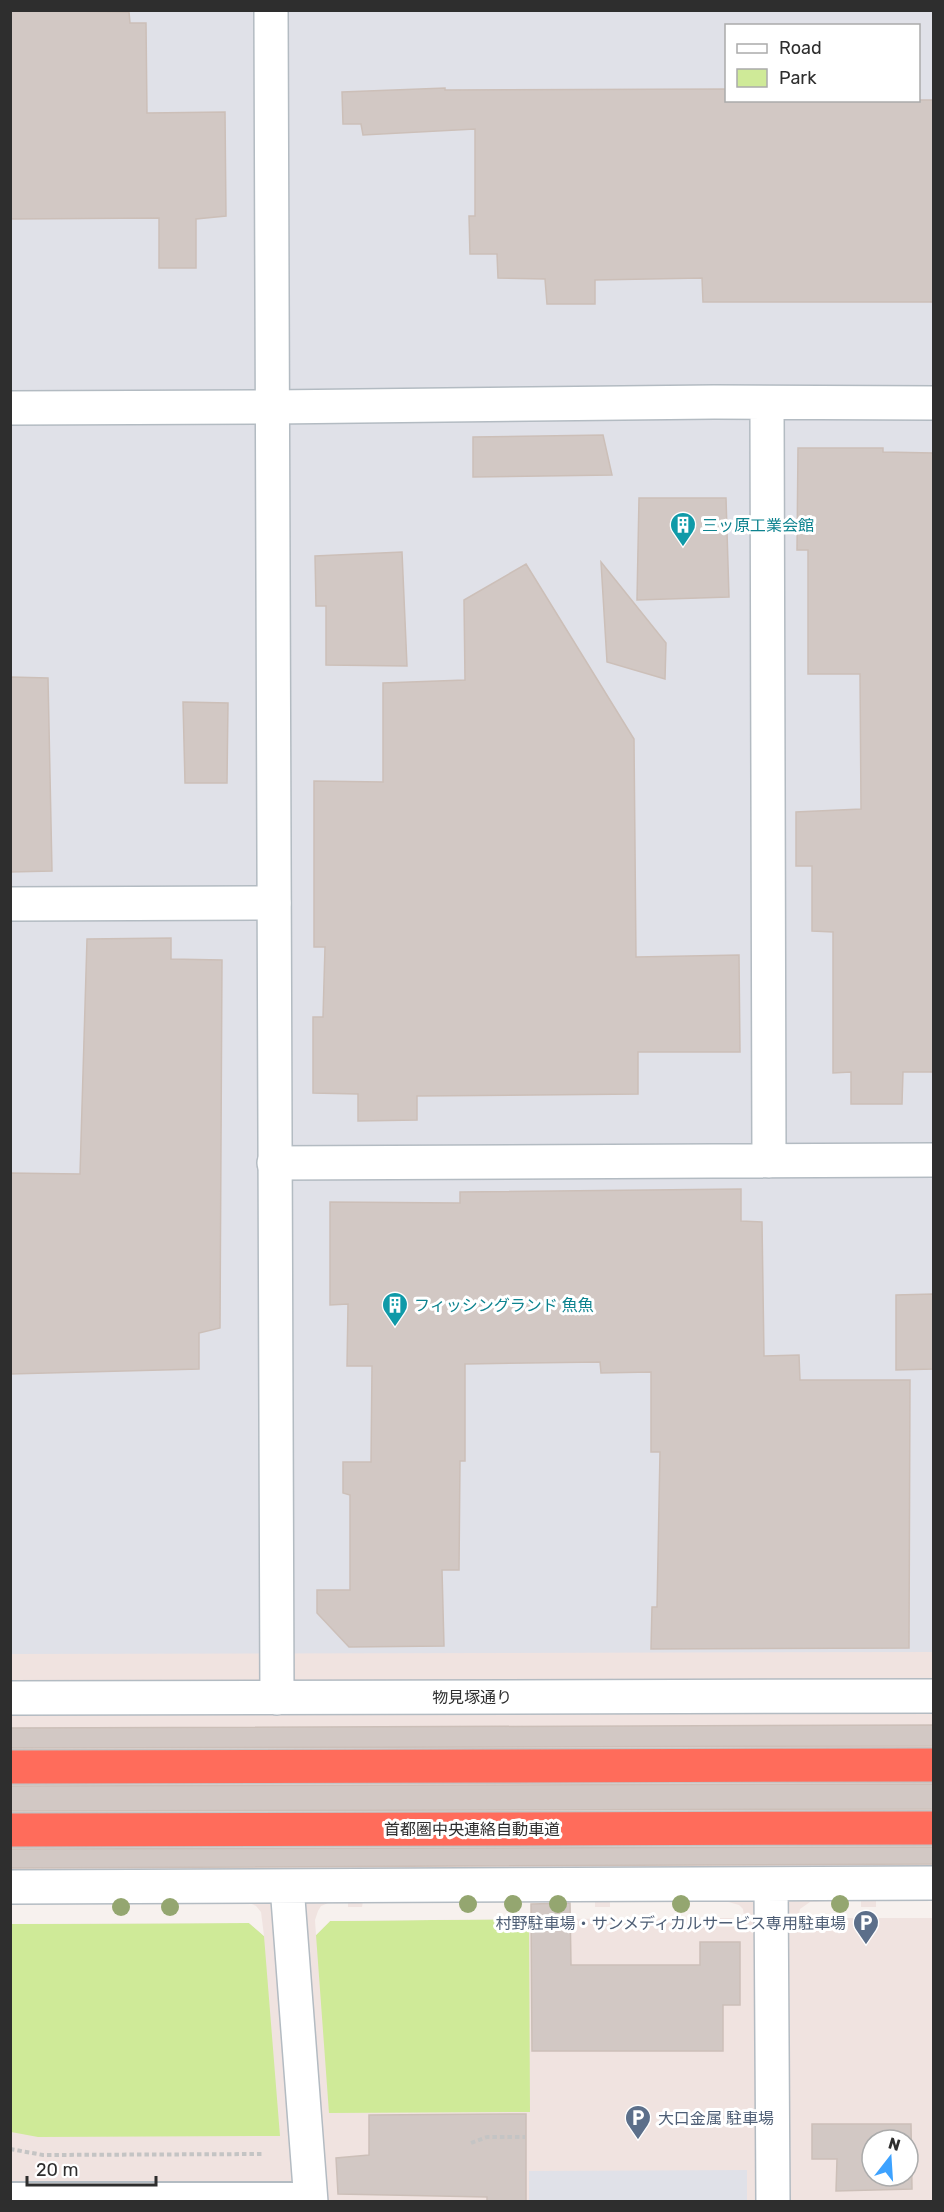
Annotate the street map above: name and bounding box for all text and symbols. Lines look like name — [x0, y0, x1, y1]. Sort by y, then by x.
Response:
legend — [725, 24, 920, 102]
text: Road — [779, 37, 822, 59]
text: Park — [779, 67, 817, 89]
building icon: 三ッ原工業会館 — [668, 510, 698, 548]
place label: 三ッ原工業会館 — [702, 516, 814, 535]
building icon: フィッシングランド 魚魚 — [380, 1290, 410, 1328]
place label: フィッシングランド 魚魚 — [414, 1296, 594, 1315]
street label: 物見塚通り — [432, 1688, 512, 1707]
street label: 首都圏中央連絡自動車道 — [384, 1820, 560, 1839]
parking icon: 村野駐車場・サンメディカルサービス専用駐車場 — [851, 1908, 881, 1946]
place label: 村野駐車場・サンメディカルサービス専用駐車場 — [496, 1914, 846, 1933]
parking icon: 大口金属 駐車場 — [623, 2103, 653, 2141]
place label: 大口金属 駐車場 — [658, 2109, 774, 2128]
north arrow — [860, 2128, 920, 2188]
text: N — [886, 2133, 903, 2155]
scale bar — [27, 2149, 156, 2187]
text: 20 m — [36, 2159, 78, 2181]

